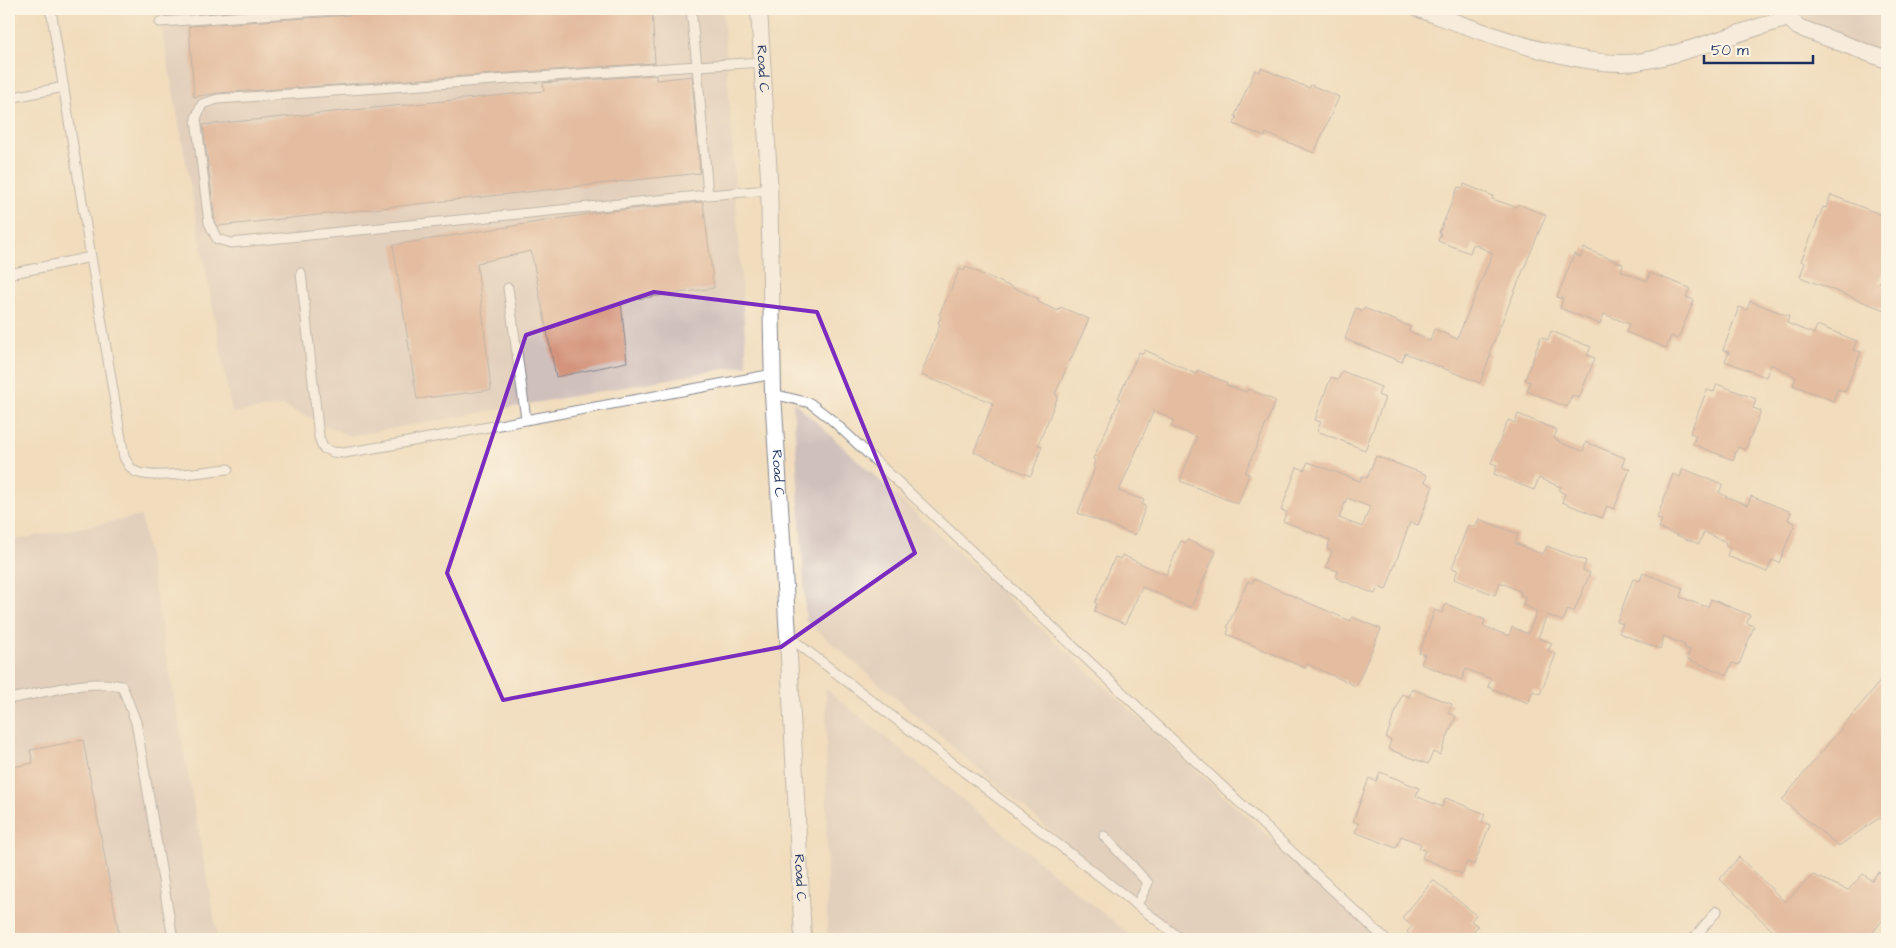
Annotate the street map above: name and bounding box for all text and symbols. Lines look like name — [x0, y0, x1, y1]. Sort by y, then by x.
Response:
scale bar — [1704, 32, 1812, 64]
text: 50 m — [1711, 40, 1749, 61]
street label: Road C — [751, 44, 774, 93]
street label: Road C — [766, 449, 789, 498]
street label: Road C — [789, 854, 811, 902]

